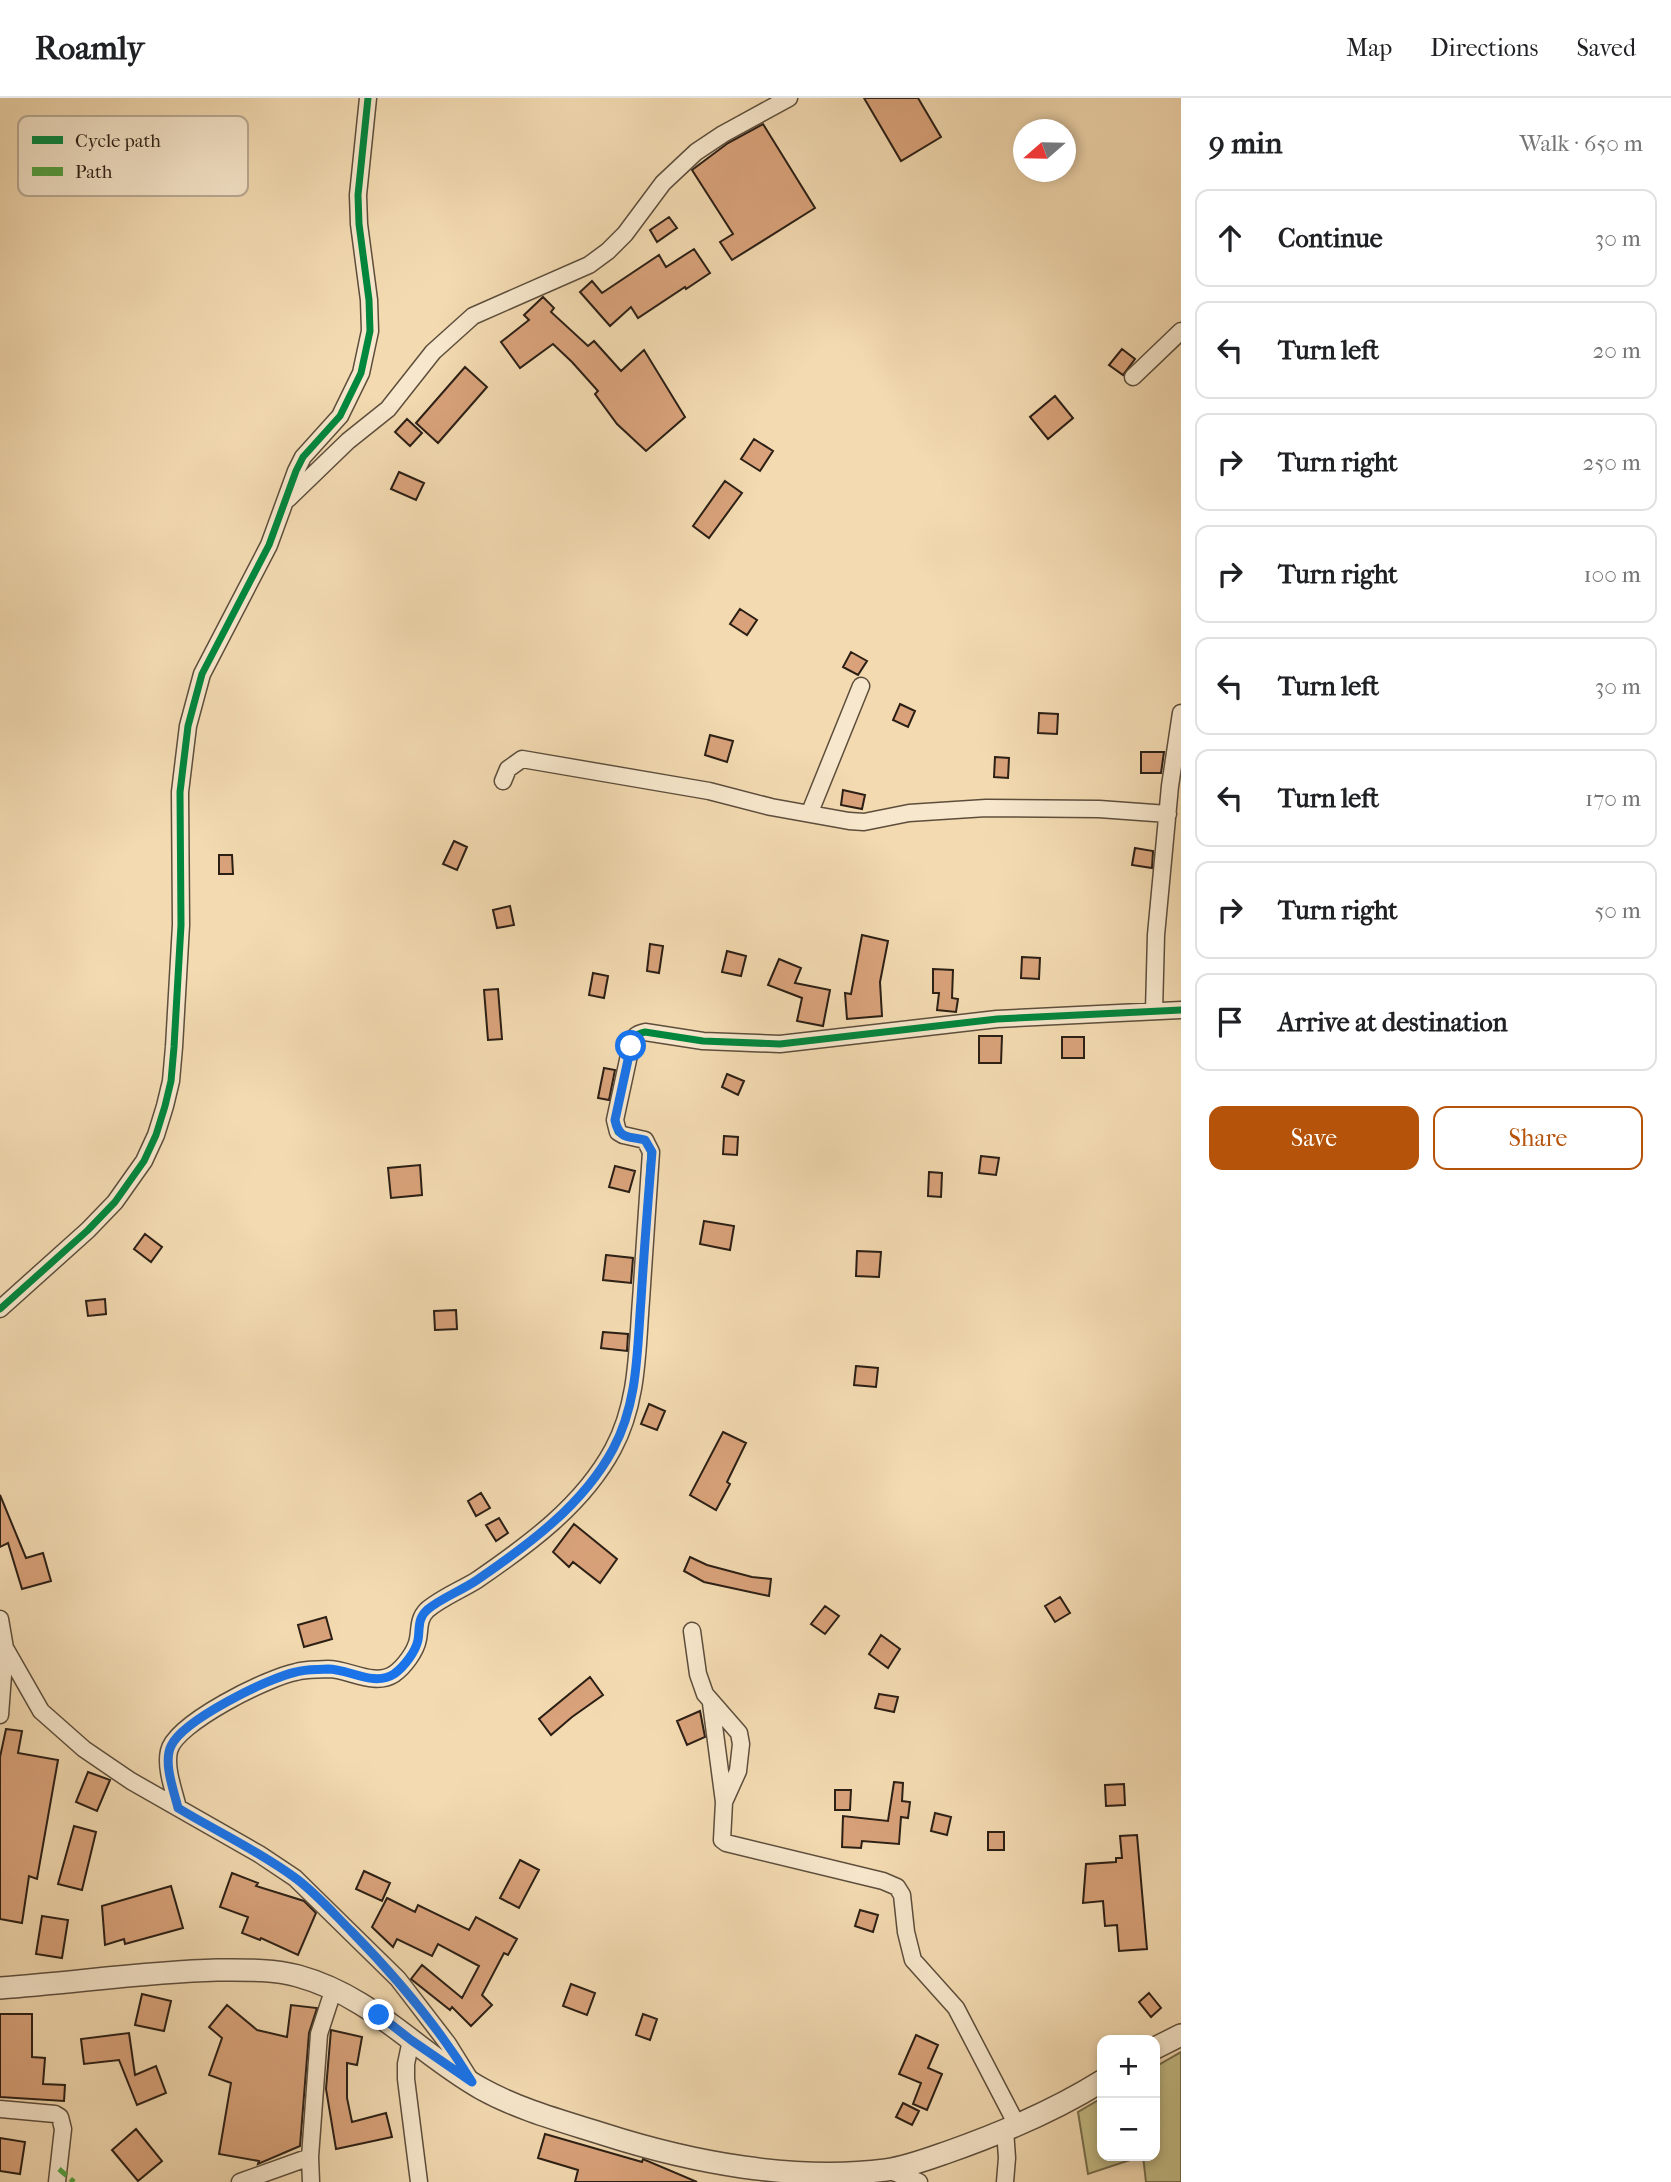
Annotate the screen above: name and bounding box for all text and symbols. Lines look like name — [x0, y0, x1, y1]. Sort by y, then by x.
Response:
text: Roamly — [35, 29, 144, 68]
text: Map — [1346, 34, 1392, 62]
text: Directions — [1430, 34, 1538, 62]
text: Saved — [1576, 34, 1636, 62]
legend — [18, 116, 248, 196]
north arrow — [1013, 119, 1076, 182]
text: 9 min — [1209, 126, 1282, 161]
text: Cycle path — [75, 130, 161, 152]
text: Walk · 650 m — [1520, 130, 1643, 157]
text: Path — [75, 161, 113, 183]
icon: ahead — [1211, 219, 1249, 257]
text: Continue — [1278, 223, 1383, 254]
text: 30 m — [1595, 225, 1641, 252]
icon: left — [1211, 331, 1249, 369]
text: Turn left — [1278, 335, 1379, 366]
text: 20 m — [1592, 337, 1641, 364]
icon: right — [1211, 443, 1249, 481]
text: Turn right — [1278, 447, 1398, 478]
text: 250 m — [1583, 449, 1641, 476]
icon: right — [1211, 555, 1249, 593]
text: Turn right — [1278, 559, 1398, 590]
text: 100 m — [1583, 561, 1641, 588]
icon: left — [1211, 667, 1249, 705]
text: Turn left — [1278, 671, 1379, 702]
text: 30 m — [1595, 673, 1641, 700]
icon: left — [1211, 779, 1249, 817]
text: Turn left — [1278, 783, 1379, 814]
text: 170 m — [1585, 785, 1641, 812]
icon: right — [1211, 891, 1249, 929]
text: Turn right — [1278, 895, 1398, 926]
text: 50 m — [1594, 897, 1641, 924]
icon: arrive — [1211, 1003, 1249, 1041]
text: Arrive at destination — [1278, 1007, 1508, 1038]
route start — [615, 1030, 646, 1061]
button: Save — [1209, 1106, 1419, 1170]
button: Share — [1433, 1106, 1643, 1170]
route end — [363, 1999, 394, 2030]
map controls — [1097, 2035, 1160, 2161]
button: + — [1097, 2035, 1160, 2098]
button: − — [1097, 2098, 1160, 2161]

